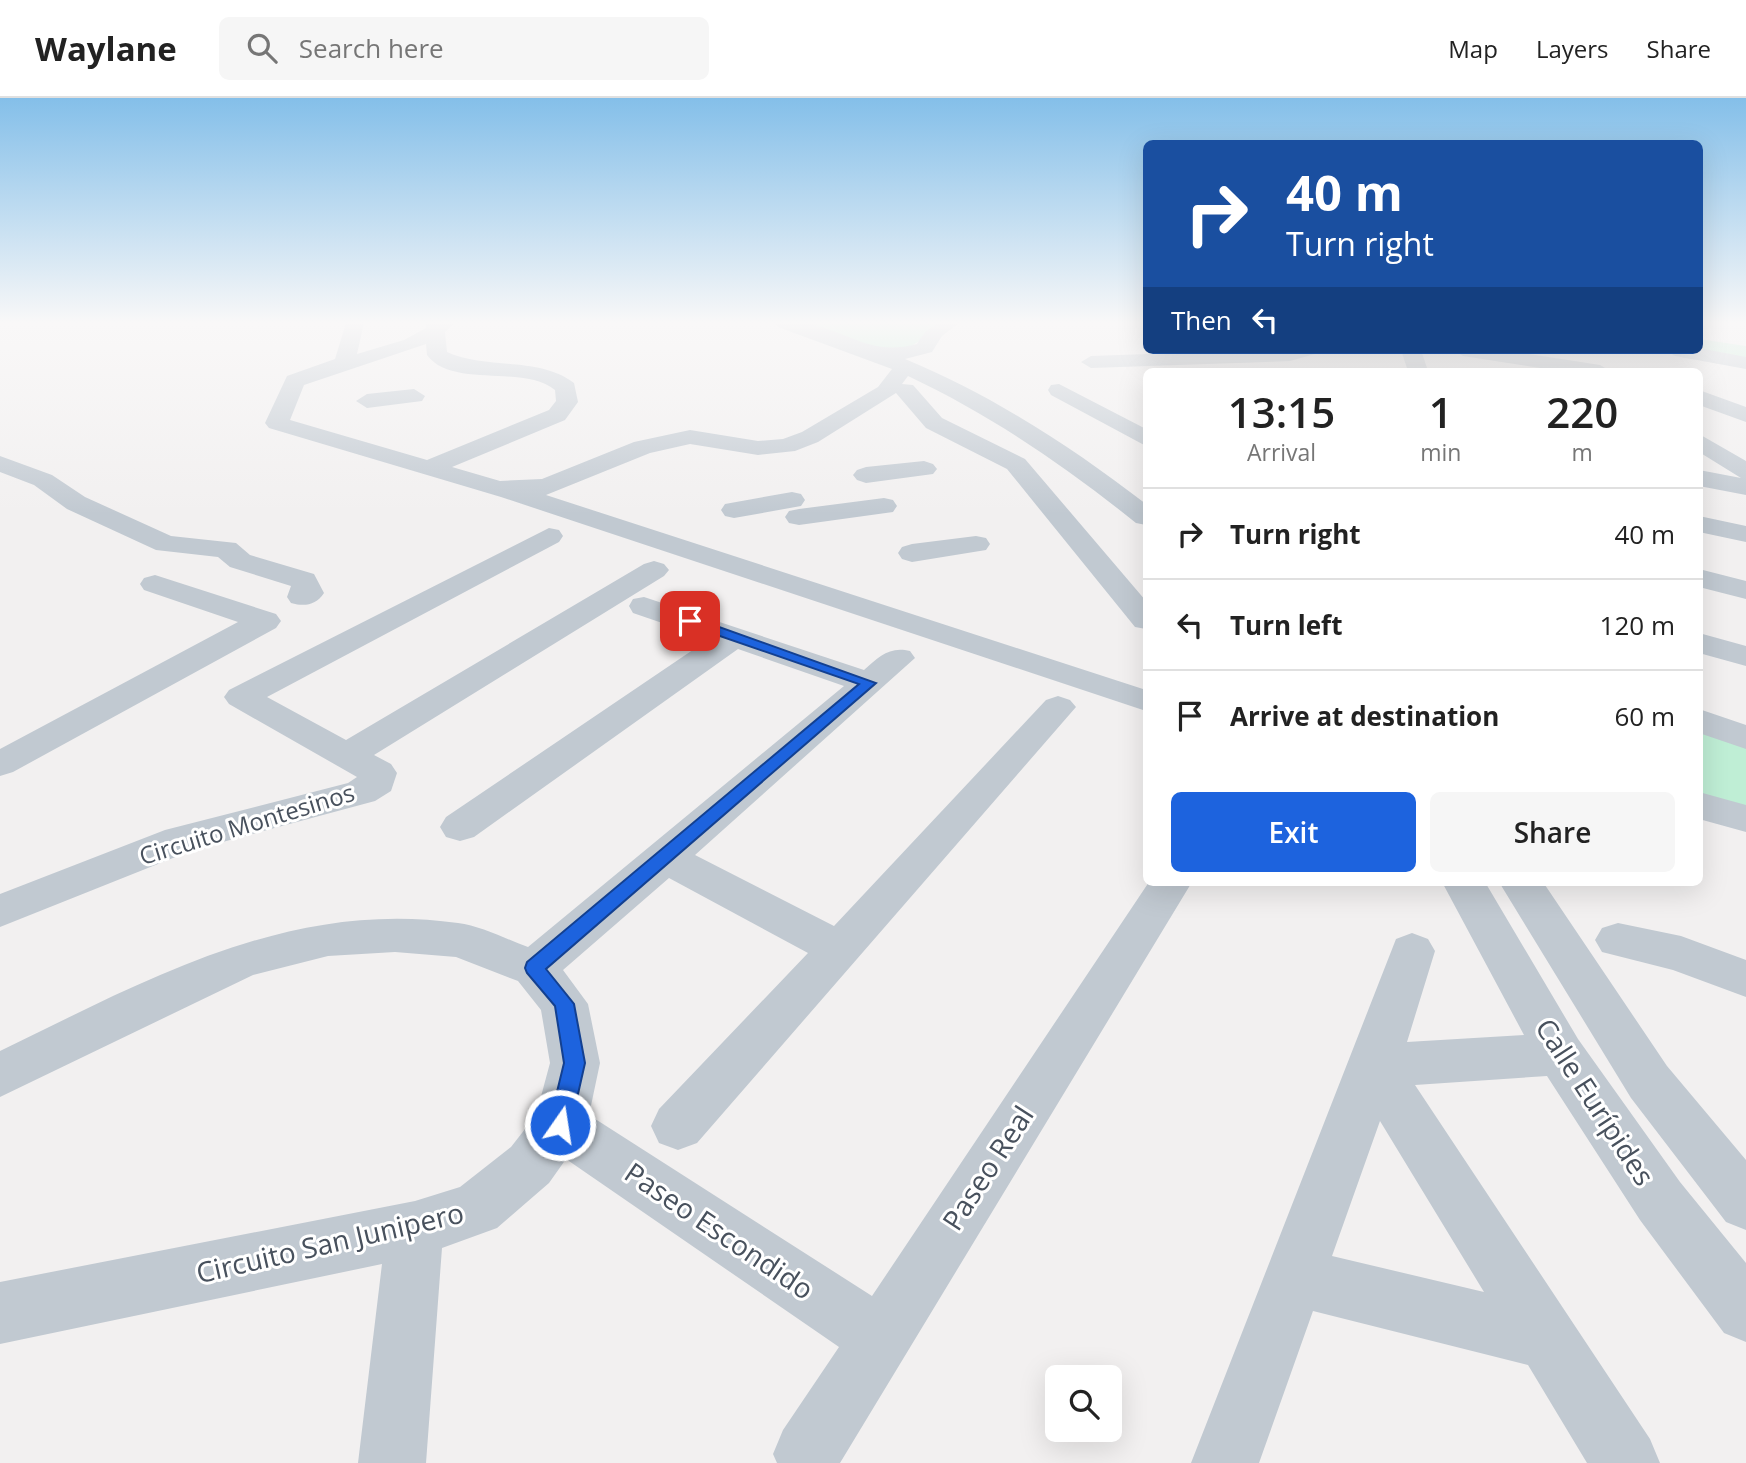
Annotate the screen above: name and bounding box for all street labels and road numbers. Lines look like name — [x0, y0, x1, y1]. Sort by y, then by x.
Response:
street label: Circuito Montesinos — [135, 775, 358, 872]
street label: Calle Eurípides — [1528, 1011, 1664, 1192]
street label: Paseo Real — [933, 1098, 1042, 1237]
street label: Paseo Escondido — [618, 1153, 821, 1307]
street label: Circuito San Junipero — [192, 1193, 467, 1291]

